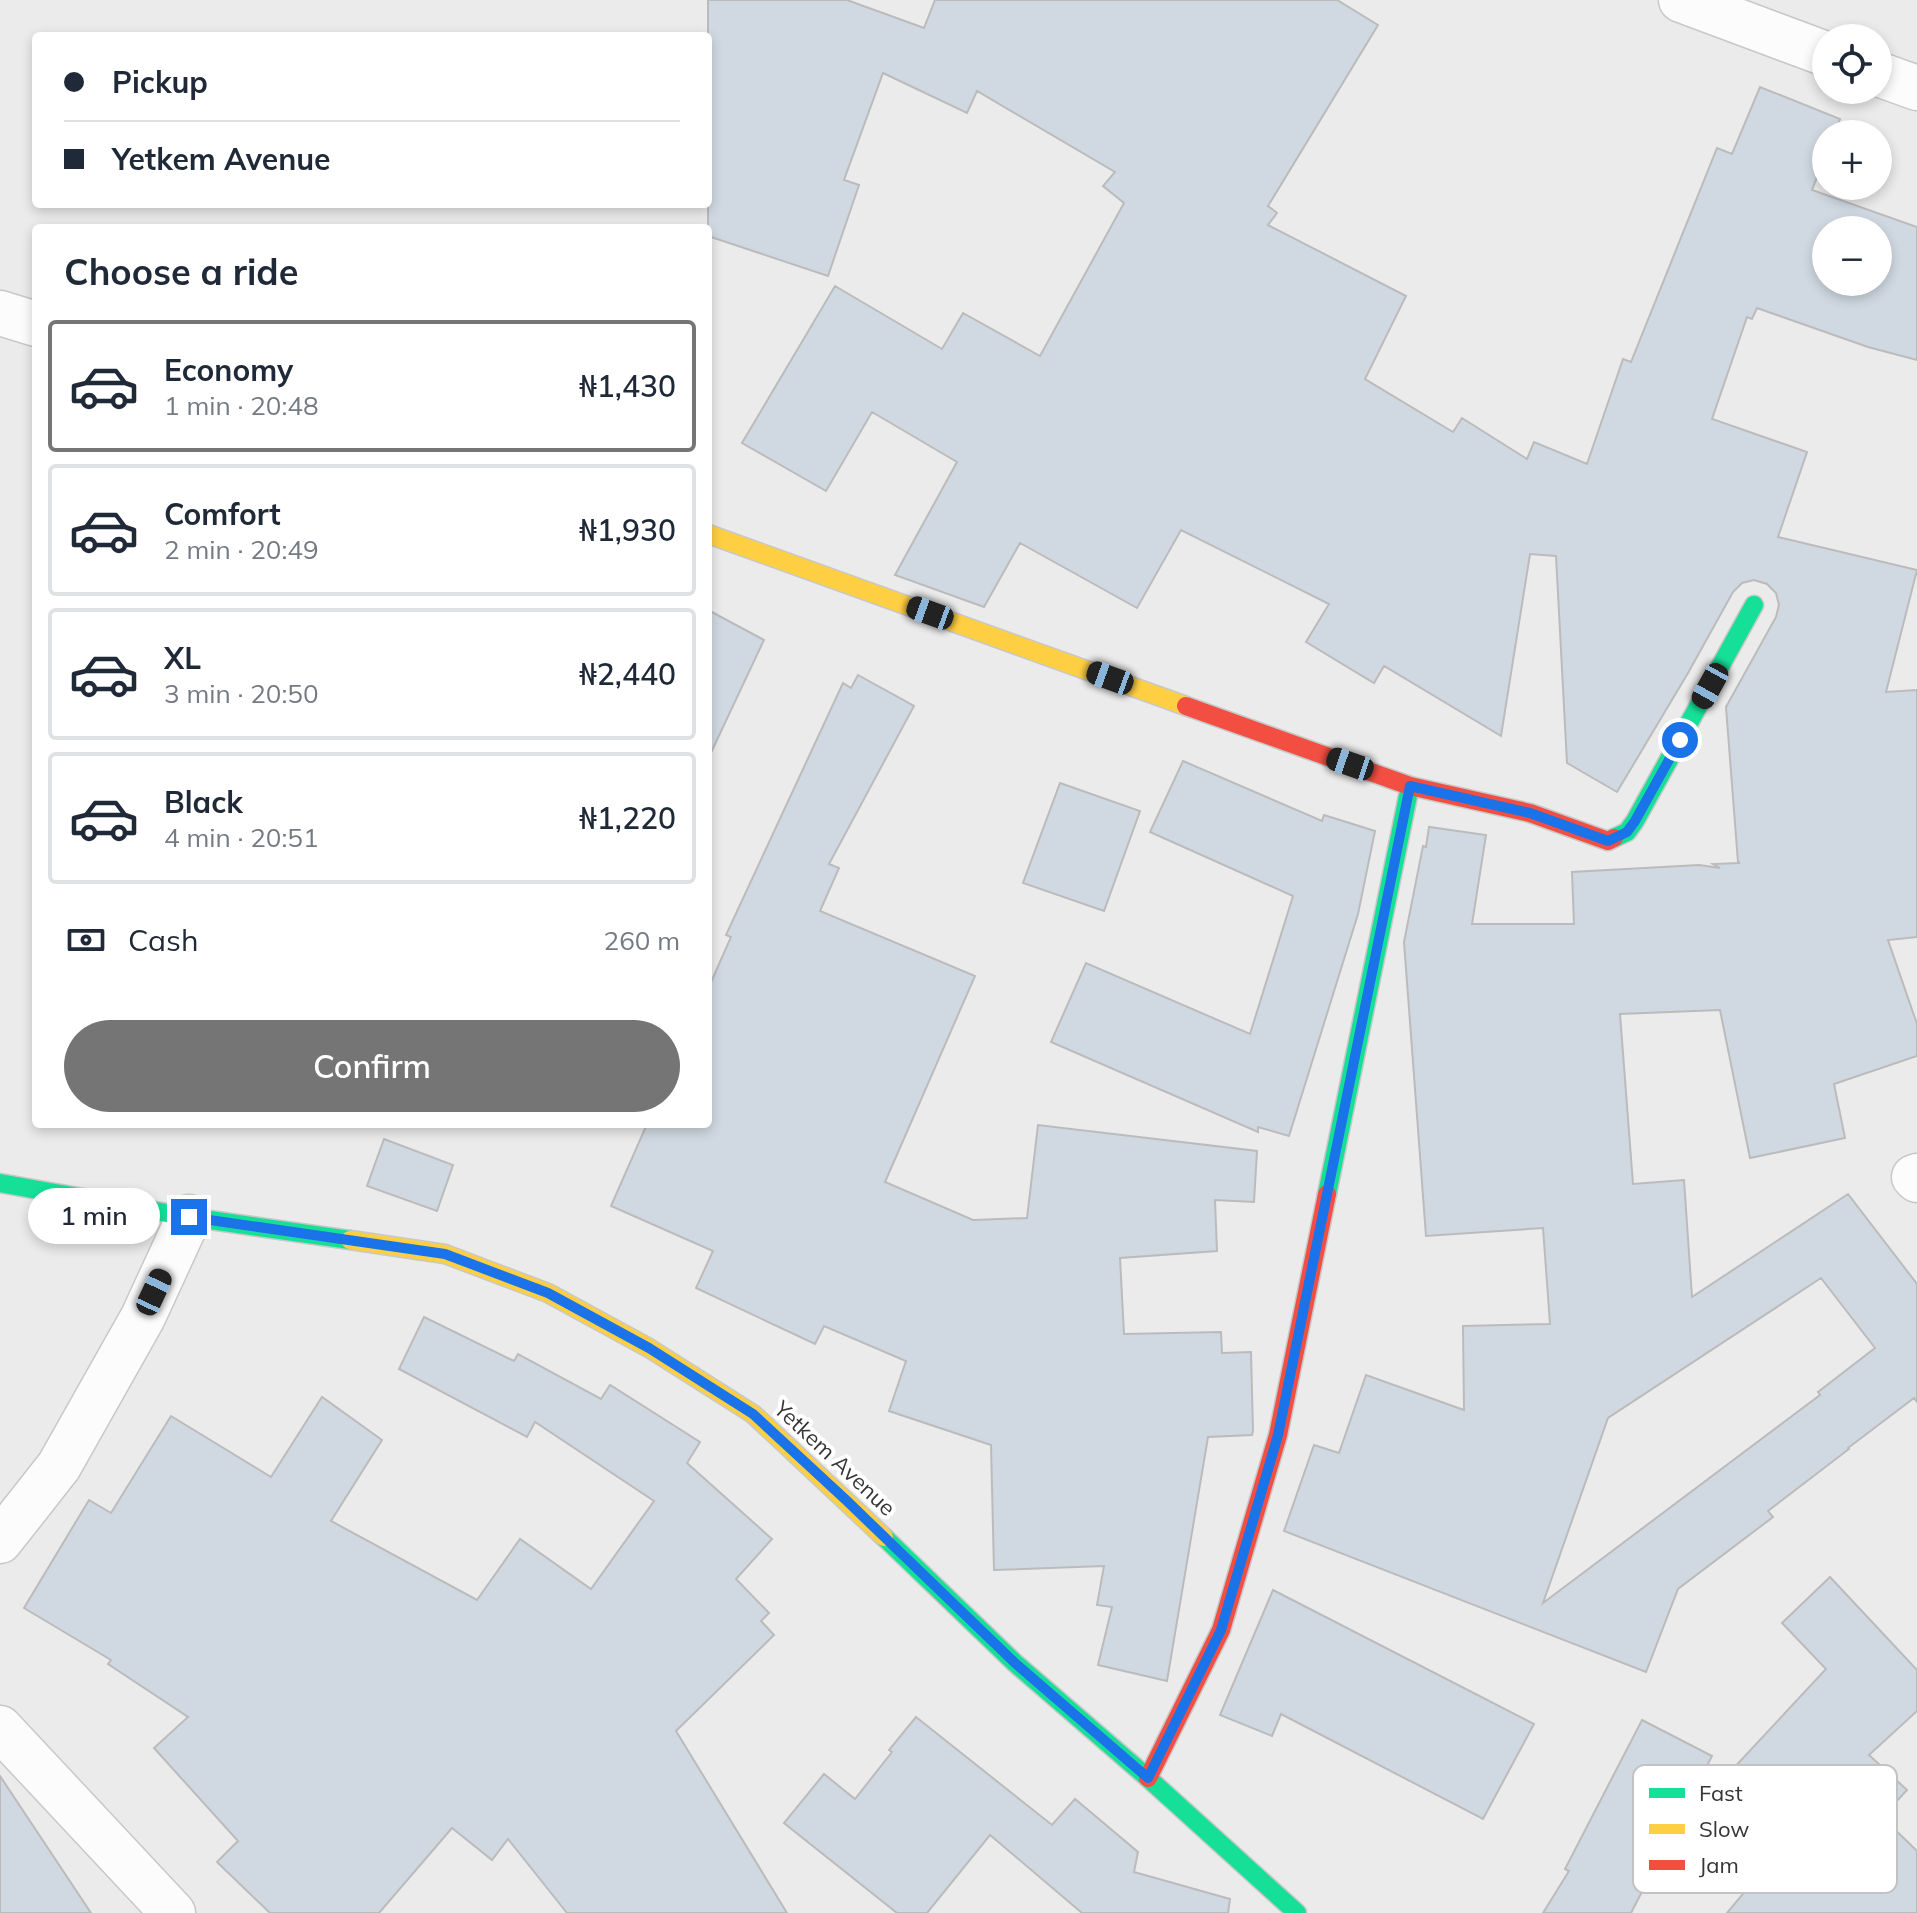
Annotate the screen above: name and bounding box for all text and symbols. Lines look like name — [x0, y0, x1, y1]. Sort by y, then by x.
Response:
map controls — [1812, 24, 1892, 296]
button: locate — [1812, 24, 1892, 104]
text: Pickup — [112, 63, 208, 101]
button: + — [1812, 120, 1892, 200]
text: Yetkem Avenue — [112, 140, 331, 178]
button: − — [1812, 216, 1892, 296]
text: Choose a ride — [64, 249, 298, 294]
icon: car — [68, 350, 140, 422]
text: Economy — [164, 351, 293, 389]
text: ₦1,430 — [579, 367, 676, 405]
text: 1 min · 20:48 — [164, 389, 319, 422]
icon: car — [68, 494, 140, 566]
text: Comfort — [164, 495, 281, 533]
text: ₦1,930 — [579, 511, 676, 549]
text: 2 min · 20:49 — [164, 533, 319, 566]
car — [903, 594, 957, 632]
icon: car — [68, 638, 140, 710]
text: XL — [164, 639, 201, 677]
text: ₦2,440 — [579, 655, 676, 693]
car — [1083, 659, 1137, 697]
car — [1688, 659, 1732, 713]
text: 3 min · 20:50 — [164, 677, 319, 710]
route start — [1662, 722, 1698, 758]
car — [1323, 745, 1377, 783]
icon: car — [68, 782, 140, 854]
text: Black — [164, 783, 243, 821]
text: ₦1,220 — [579, 799, 676, 837]
text: 4 min · 20:51 — [164, 821, 319, 854]
icon: cash — [64, 918, 108, 962]
text: Cash — [128, 921, 199, 959]
text: 260 m — [604, 924, 680, 957]
button: Confirm — [64, 1020, 680, 1112]
callout: 1 min — [29, 1189, 161, 1245]
text: 1 min — [60, 1199, 128, 1232]
route end — [171, 1199, 207, 1235]
car — [133, 1265, 175, 1319]
street label: Yetkem Avenue — [768, 1394, 902, 1521]
legend — [1633, 1765, 1897, 1893]
text: Fast — [1699, 1779, 1743, 1807]
text: Slow — [1699, 1815, 1749, 1843]
text: Jam — [1699, 1851, 1739, 1879]

